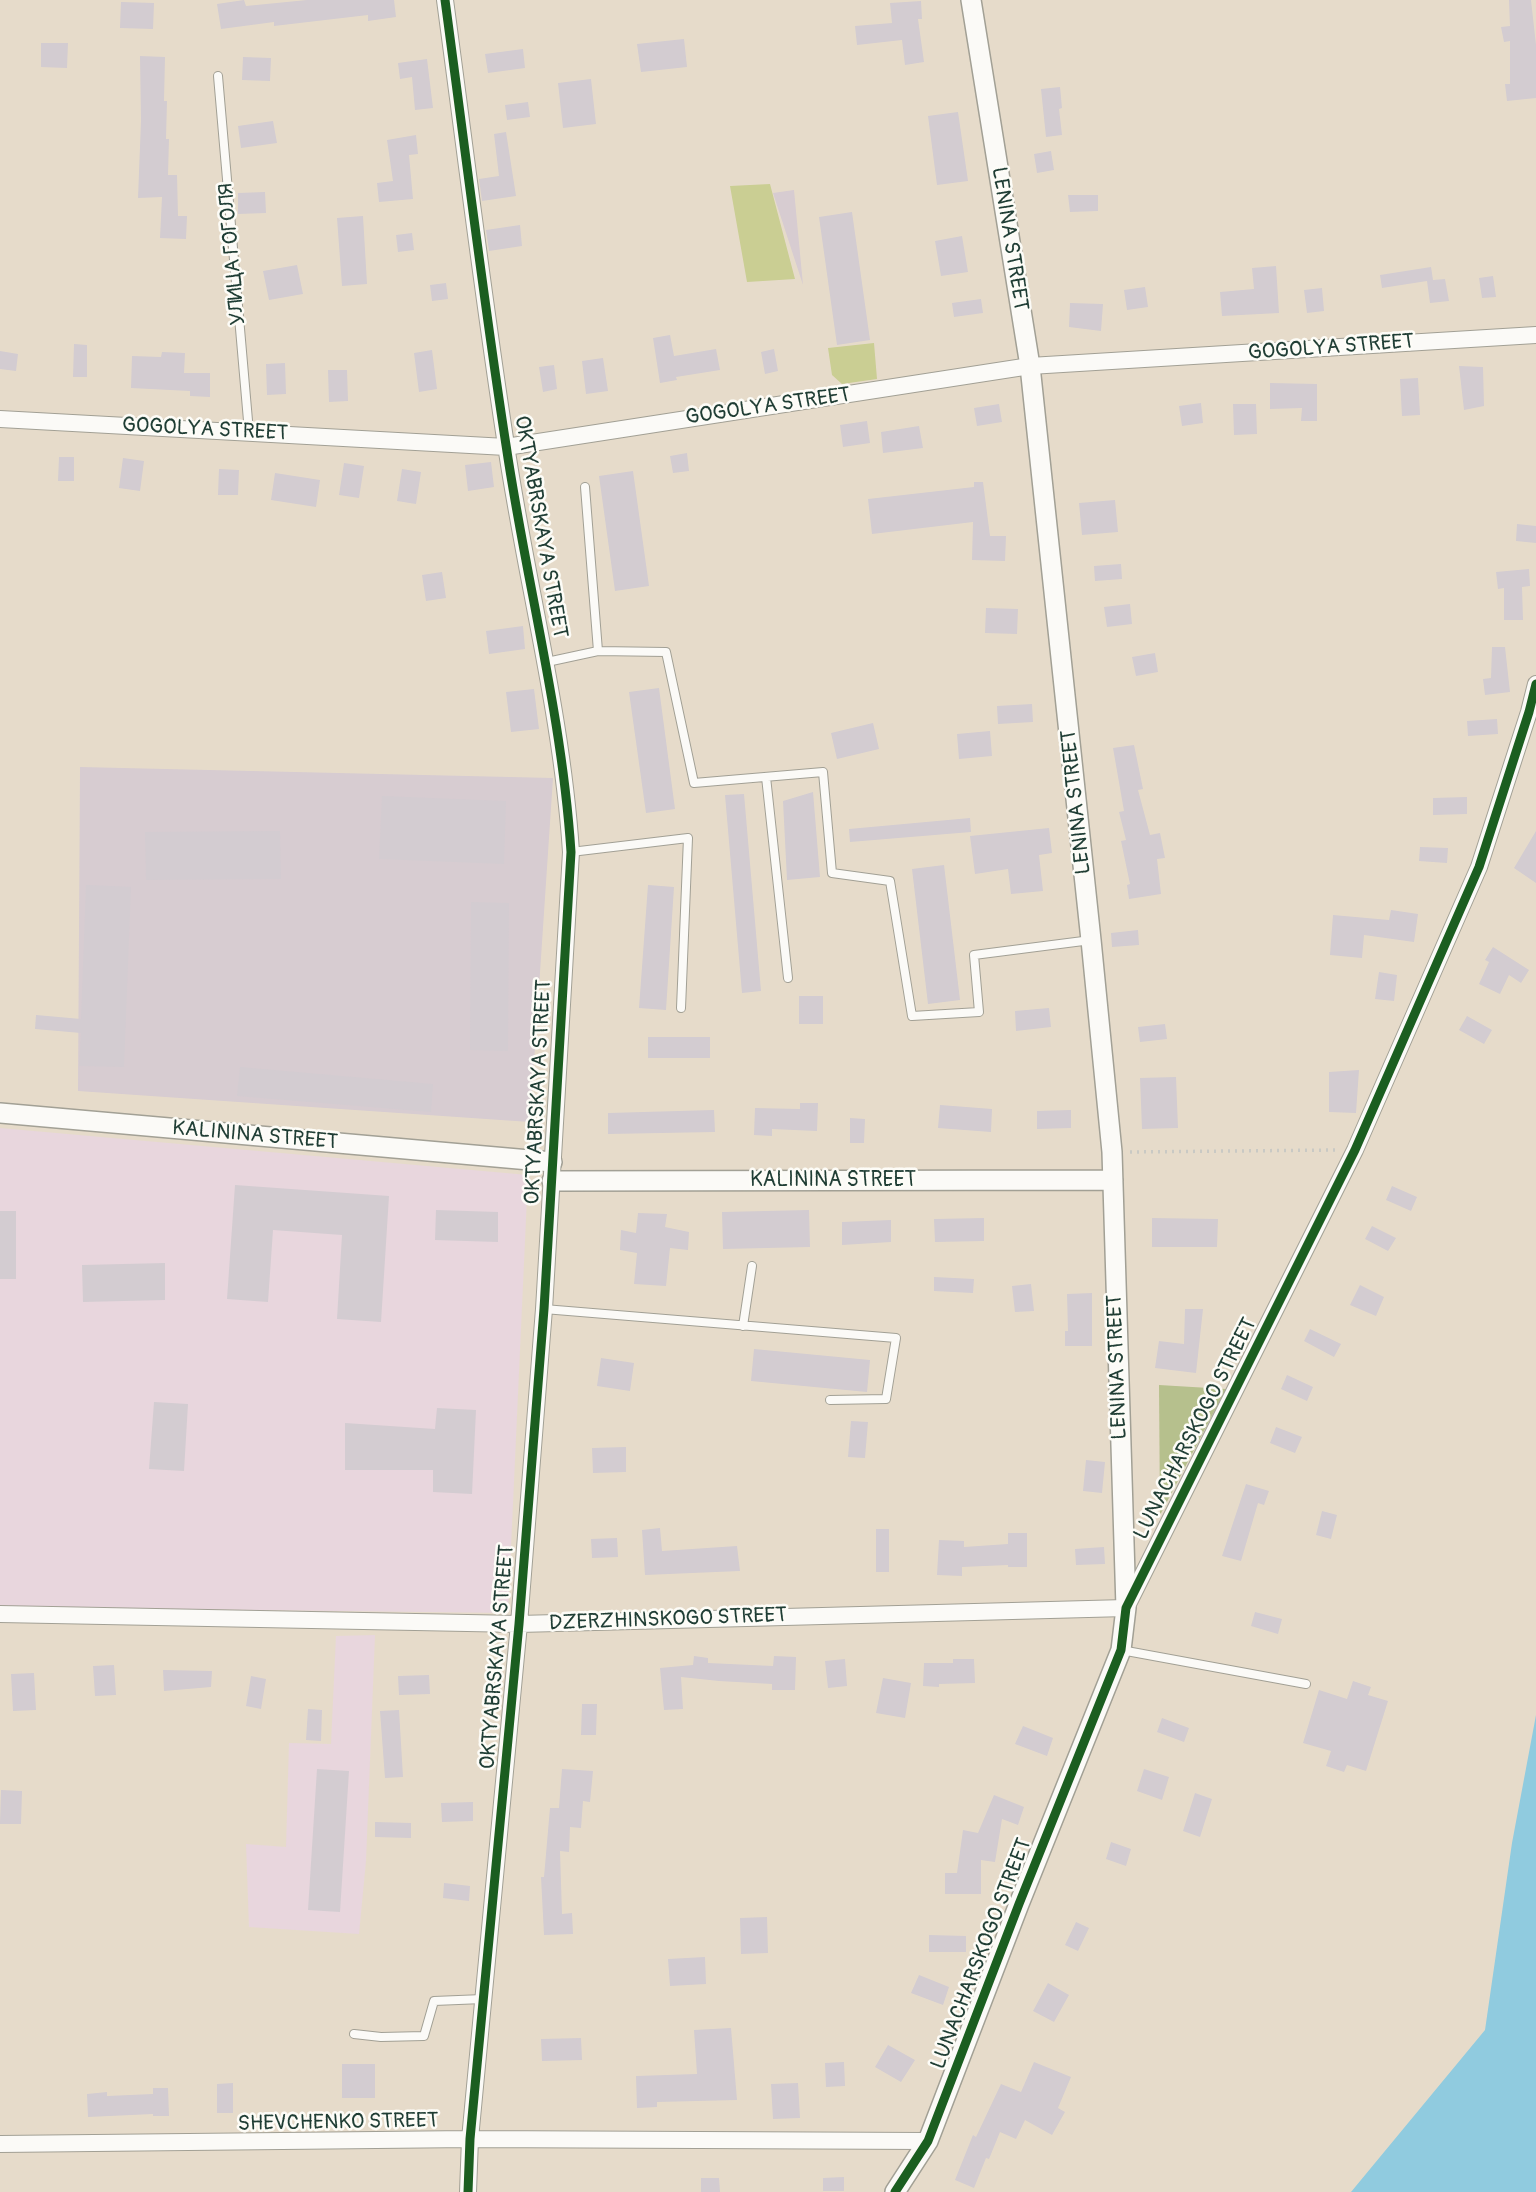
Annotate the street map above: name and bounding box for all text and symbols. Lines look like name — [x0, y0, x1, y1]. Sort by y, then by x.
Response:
street label: LENINA STREET — [985, 165, 1033, 313]
street label: УЛИЦА ГОГОЛЯ — [214, 182, 252, 326]
street label: GOGOLYA STREET — [1247, 330, 1415, 366]
street label: GOGOLYA STREET — [684, 383, 852, 431]
street label: GOGOLYA STREET — [121, 413, 289, 447]
street label: OKTYABRSKAYA STREET — [508, 414, 572, 640]
street label: LENINA STREET — [1057, 728, 1097, 876]
street label: OKTYABRSKAYA STREET — [521, 979, 557, 1205]
street label: KALININA STREET — [171, 1116, 339, 1156]
street label: KALININA STREET — [750, 1168, 916, 1194]
street label: LENINA STREET — [1103, 1294, 1133, 1440]
street label: LUNACHARSKOGO STREET — [1129, 1314, 1263, 1544]
street label: OKTYABRSKAYA STREET — [476, 1544, 520, 1770]
street label: DZERZHINSKOGO STREET — [549, 1603, 787, 1637]
street label: LUNACHARSKOGO STREET — [926, 1835, 1038, 2073]
street label: SHEVCHENKO STREET — [237, 2109, 439, 2137]

